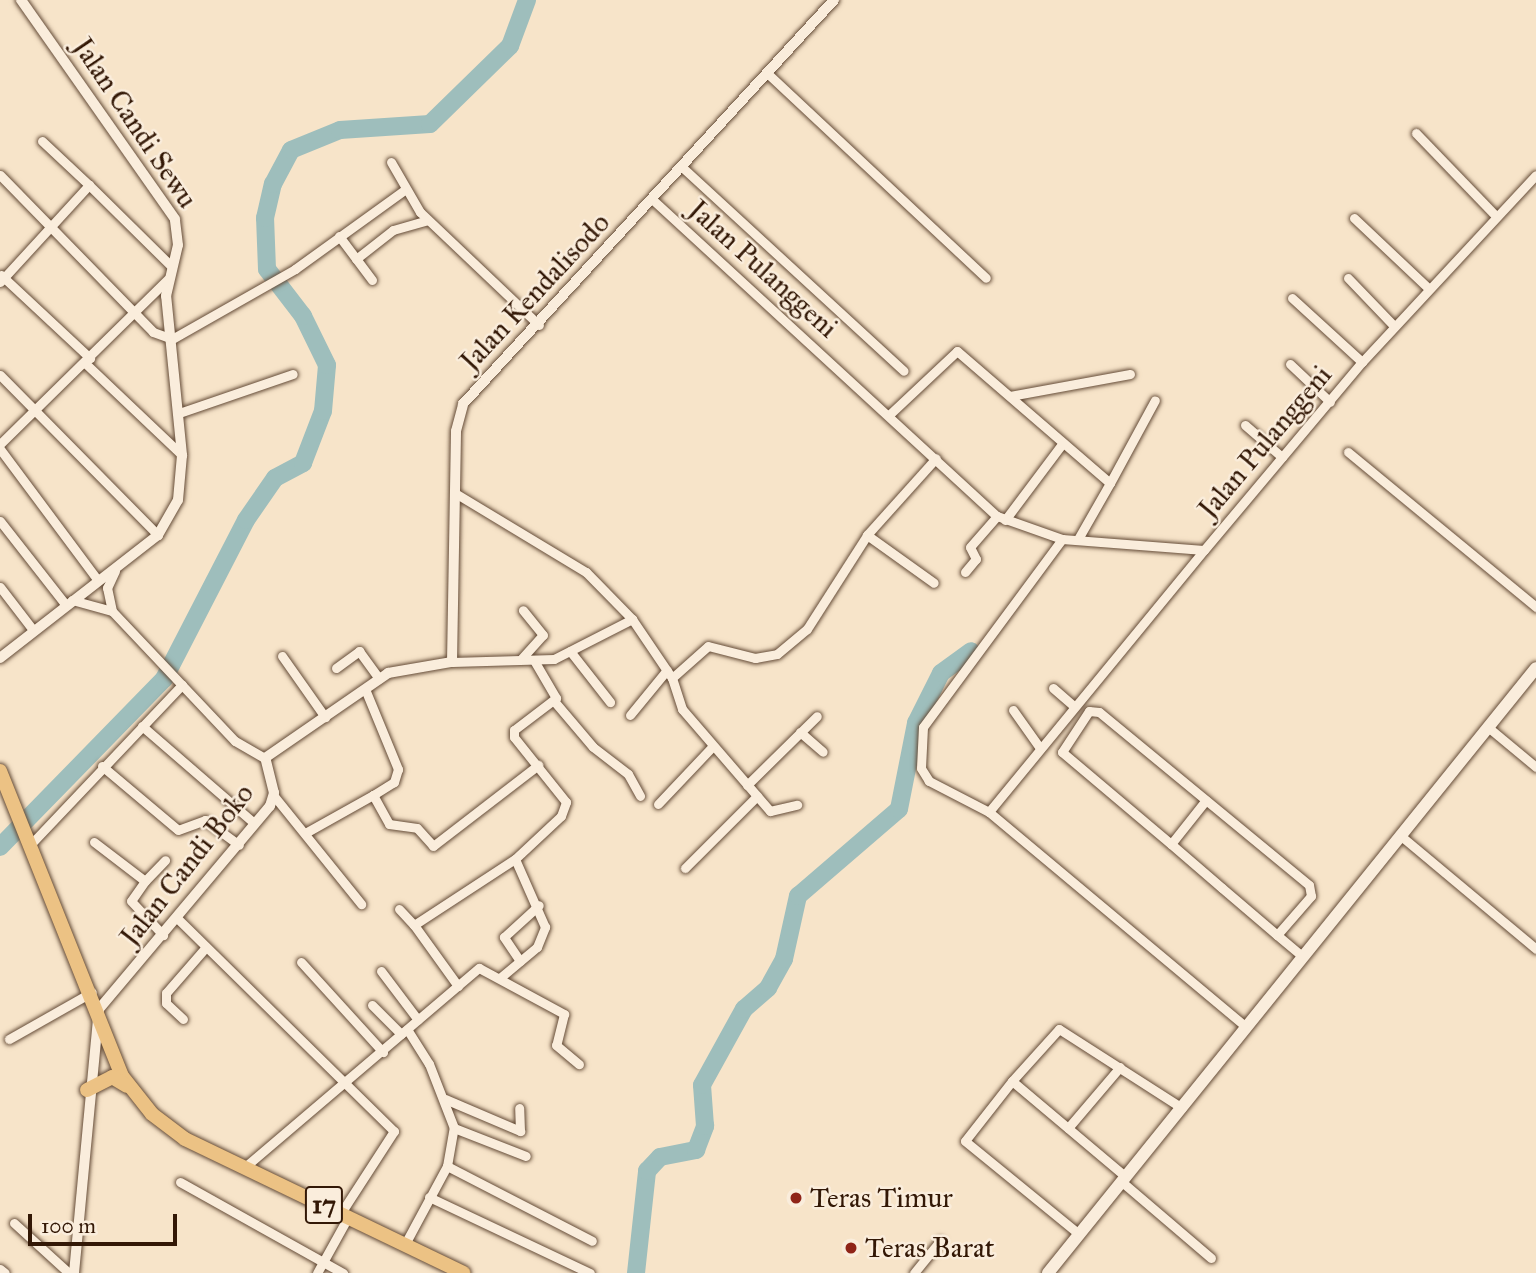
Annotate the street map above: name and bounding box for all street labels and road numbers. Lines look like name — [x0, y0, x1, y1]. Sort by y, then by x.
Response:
street label: Jalan Candi Sewu — [66, 32, 204, 214]
street label: Jalan Pulanggeni — [681, 193, 845, 345]
street label: Jalan Kendalisodo — [453, 206, 617, 378]
street label: Jalan Pulanggeni — [1191, 359, 1339, 525]
street label: Jalan Candi Boko — [113, 777, 261, 953]
road number: 17 — [305, 1182, 343, 1228]

